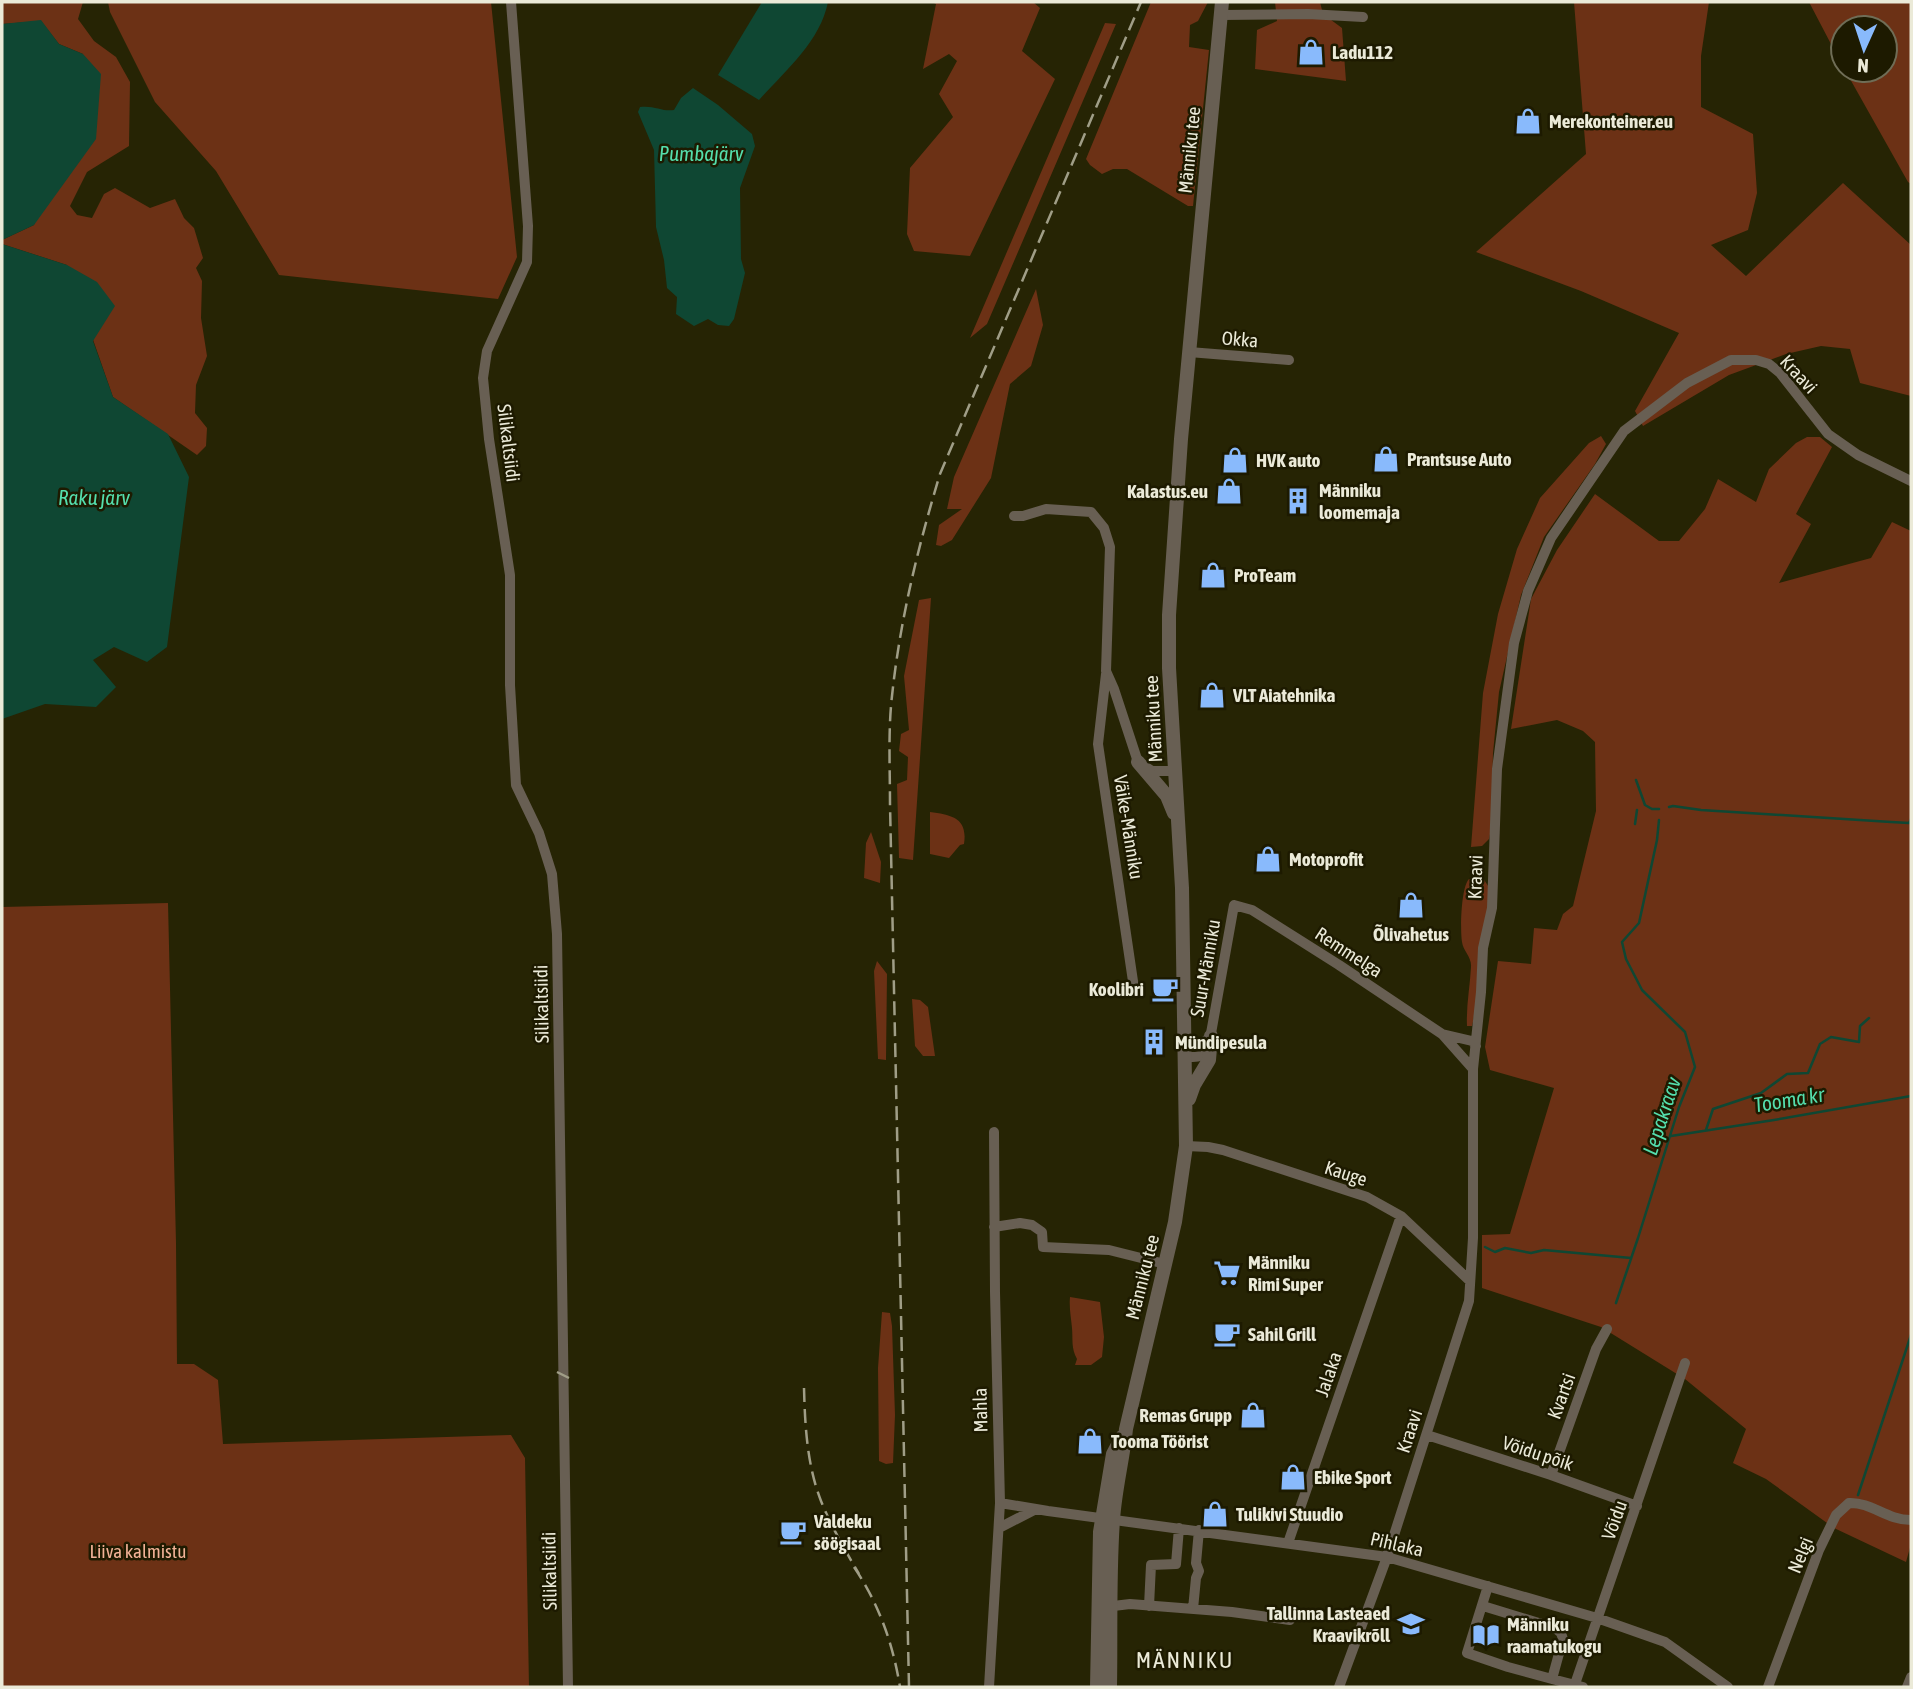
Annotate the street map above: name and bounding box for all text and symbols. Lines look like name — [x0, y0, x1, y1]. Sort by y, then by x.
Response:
north arrow — [1829, 14, 1899, 84]
shop icon: Ladu112 — [1296, 37, 1326, 67]
place label: Ladu112 — [1332, 41, 1393, 63]
text: N — [1857, 55, 1869, 77]
street label: Männiku tee — [1174, 106, 1204, 194]
shop icon: Merekonteiner.eu — [1513, 106, 1543, 136]
place label: Merekonteiner.eu — [1549, 110, 1673, 132]
water label: Pumbajärv — [659, 141, 744, 165]
street label: Okka — [1221, 326, 1259, 352]
street label: Kraavi — [1776, 350, 1822, 398]
street label: Silikaltsiidi — [493, 403, 525, 483]
shop icon: Prantsuse Auto — [1371, 444, 1401, 474]
shop icon: HVK auto — [1220, 445, 1250, 475]
place label: Prantsuse Auto — [1407, 448, 1512, 470]
place label: HVK auto — [1256, 449, 1321, 471]
shop icon: Kalastus.eu — [1214, 476, 1244, 506]
place label: Männiku loomemaja — [1319, 479, 1400, 523]
place label: Kalastus.eu — [1127, 480, 1208, 502]
water label: Raku järv — [58, 485, 130, 509]
building icon: Männiku loomemaja — [1283, 486, 1313, 516]
shop icon: ProTeam — [1198, 560, 1228, 590]
place label: ProTeam — [1234, 564, 1296, 586]
street label: Männiku tee — [1140, 675, 1166, 763]
shop icon: VLT Aiatehnika — [1197, 680, 1227, 710]
place label: VLT Aiatehnika — [1232, 684, 1335, 706]
street label: Väike-Männiku — [1110, 773, 1148, 881]
shop icon: Motoprofit — [1253, 844, 1283, 874]
place label: Motoprofit — [1289, 848, 1364, 870]
street label: Kraavi — [1463, 854, 1487, 900]
shop icon: Õlivahetus — [1396, 890, 1426, 920]
street label: Suur-Männiku — [1186, 918, 1224, 1018]
street label: Remmelga — [1311, 922, 1387, 982]
place label: Õlivahetus — [1373, 923, 1449, 945]
street label: Silikaltsiidi — [529, 965, 553, 1043]
cafe icon: Koolibri — [1150, 974, 1180, 1004]
place label: Koolibri — [1089, 978, 1144, 1000]
building icon: Mündipesula — [1139, 1027, 1169, 1057]
place label: Mündipesula — [1175, 1031, 1267, 1053]
water label: Lepakraav — [1637, 1073, 1685, 1158]
water label: Tooma kr — [1752, 1081, 1827, 1116]
street label: Kauge — [1322, 1156, 1370, 1190]
street label: Männiku tee — [1121, 1232, 1163, 1322]
place label: Männiku Rimi Super — [1248, 1251, 1323, 1295]
supermarket icon: Männiku Rimi Super — [1212, 1258, 1242, 1288]
cafe icon: Sahil Grill — [1212, 1319, 1242, 1349]
place label: Sahil Grill — [1248, 1323, 1317, 1345]
street label: Jalaka — [1310, 1349, 1346, 1399]
street label: Kvartsi — [1543, 1370, 1579, 1422]
street label: Mahla — [969, 1387, 991, 1433]
shop icon: Remas Grupp — [1238, 1400, 1268, 1430]
place label: Remas Grupp — [1139, 1404, 1232, 1426]
street label: Kraavi — [1392, 1406, 1426, 1456]
shop icon: Tooma Töörist — [1075, 1426, 1105, 1456]
place label: Tooma Töörist — [1111, 1430, 1209, 1452]
street label: Võidu põik — [1500, 1431, 1577, 1475]
shop icon: Ebike Sport — [1278, 1462, 1308, 1492]
place label: Ebike Sport — [1314, 1466, 1392, 1488]
street label: Võidu — [1597, 1497, 1631, 1543]
shop icon: Tulikivi Stuudio — [1200, 1499, 1230, 1529]
place label: Tulikivi Stuudio — [1236, 1503, 1344, 1525]
place label: Valdeku söögisaal — [813, 1510, 881, 1554]
cafe icon: Valdeku söögisaal — [778, 1517, 808, 1547]
street label: Pihlaka — [1368, 1527, 1426, 1561]
street label: Silikaltsiidi — [537, 1532, 561, 1610]
street label: Nelgi — [1783, 1534, 1817, 1576]
park label: Liiva kalmistu — [90, 1540, 186, 1562]
place label: Tallinna Lasteaed Kraavikrõll — [1267, 1602, 1391, 1646]
school or university icon: Tallinna Lasteaed Kraavikrõll — [1396, 1609, 1426, 1639]
place label: Männiku raamatukogu — [1507, 1613, 1601, 1657]
library icon: Männiku raamatukogu — [1471, 1620, 1501, 1650]
district label: MÄNNIKU — [1136, 1647, 1234, 1673]

